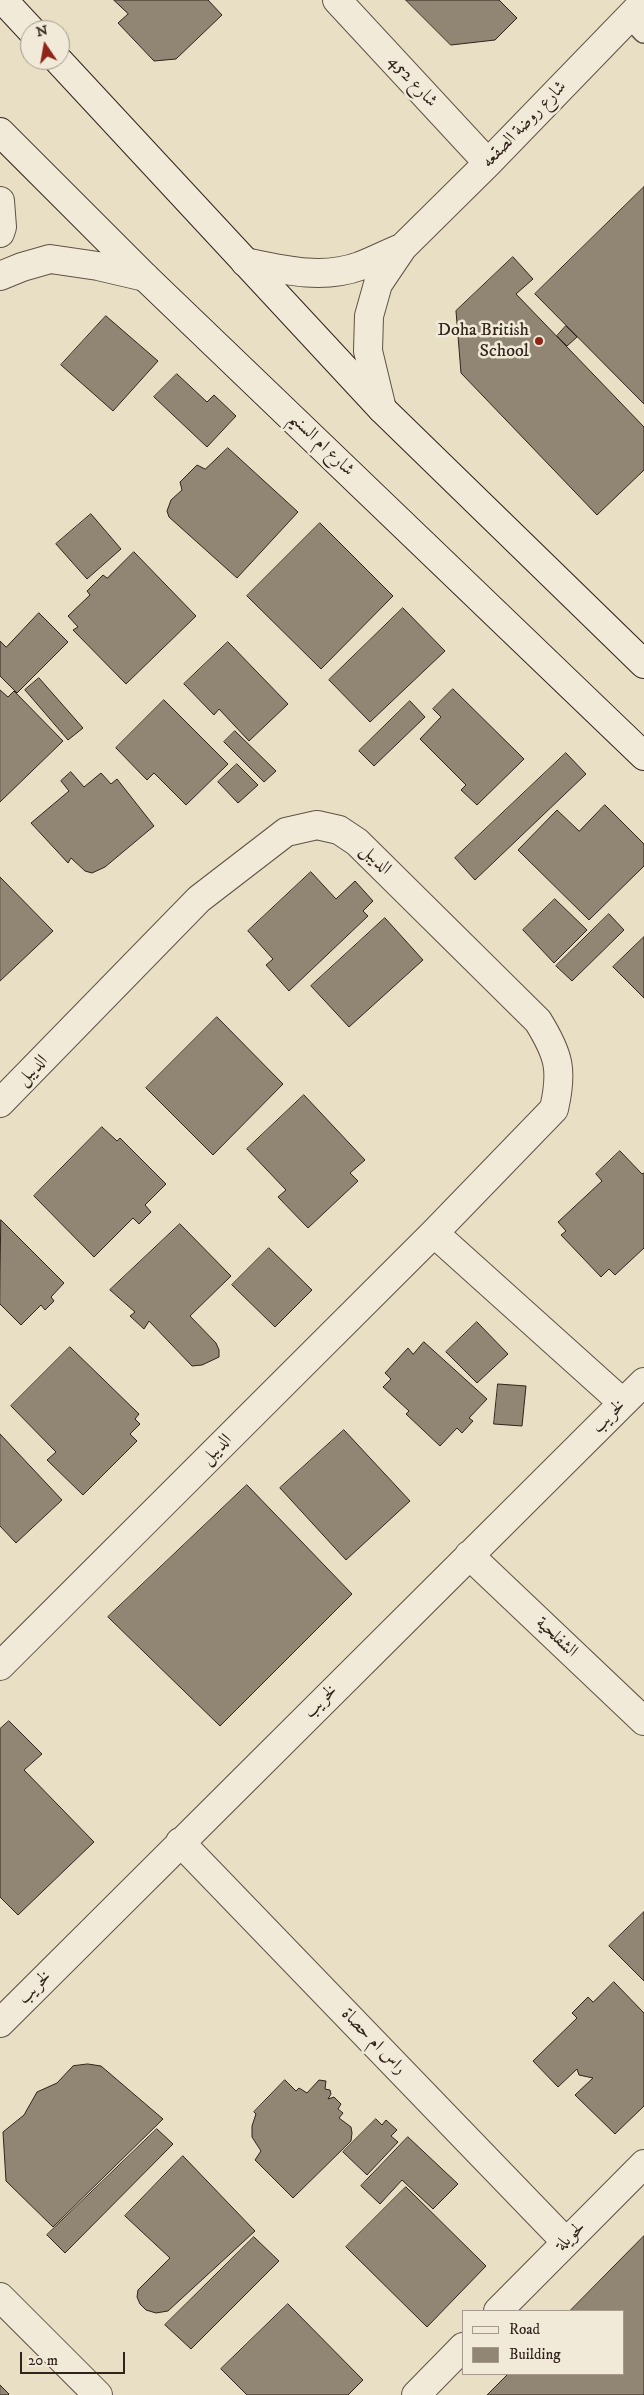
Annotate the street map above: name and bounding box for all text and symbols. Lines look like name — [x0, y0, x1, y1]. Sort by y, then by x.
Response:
north arrow — [20, 20, 70, 70]
text: N — [35, 21, 50, 41]
street label: شارع 452 — [383, 52, 441, 112]
street label: شارع روضة الصقعه — [478, 77, 572, 173]
place label: Doha British School — [438, 320, 529, 362]
marker: Doha British School — [533, 335, 545, 347]
street label: شارع ام السنيم — [284, 408, 358, 482]
street label: الديبل — [355, 840, 395, 880]
street label: الديبل — [13, 1051, 53, 1091]
street label: لخريب — [588, 1396, 630, 1438]
street label: الديبل — [197, 1430, 237, 1470]
street label: الشفلحية — [530, 1613, 582, 1663]
street label: لخريب — [300, 1681, 342, 1723]
street label: لخريب — [14, 1967, 56, 2009]
street label: راس ام حصاة — [336, 2004, 410, 2080]
street label: لحويلة — [551, 2217, 591, 2257]
legend — [462, 2310, 624, 2375]
text: Road — [509, 2320, 540, 2339]
scale bar — [22, 2342, 128, 2374]
text: Building — [509, 2345, 561, 2364]
text: 20 m — [28, 2351, 58, 2370]

